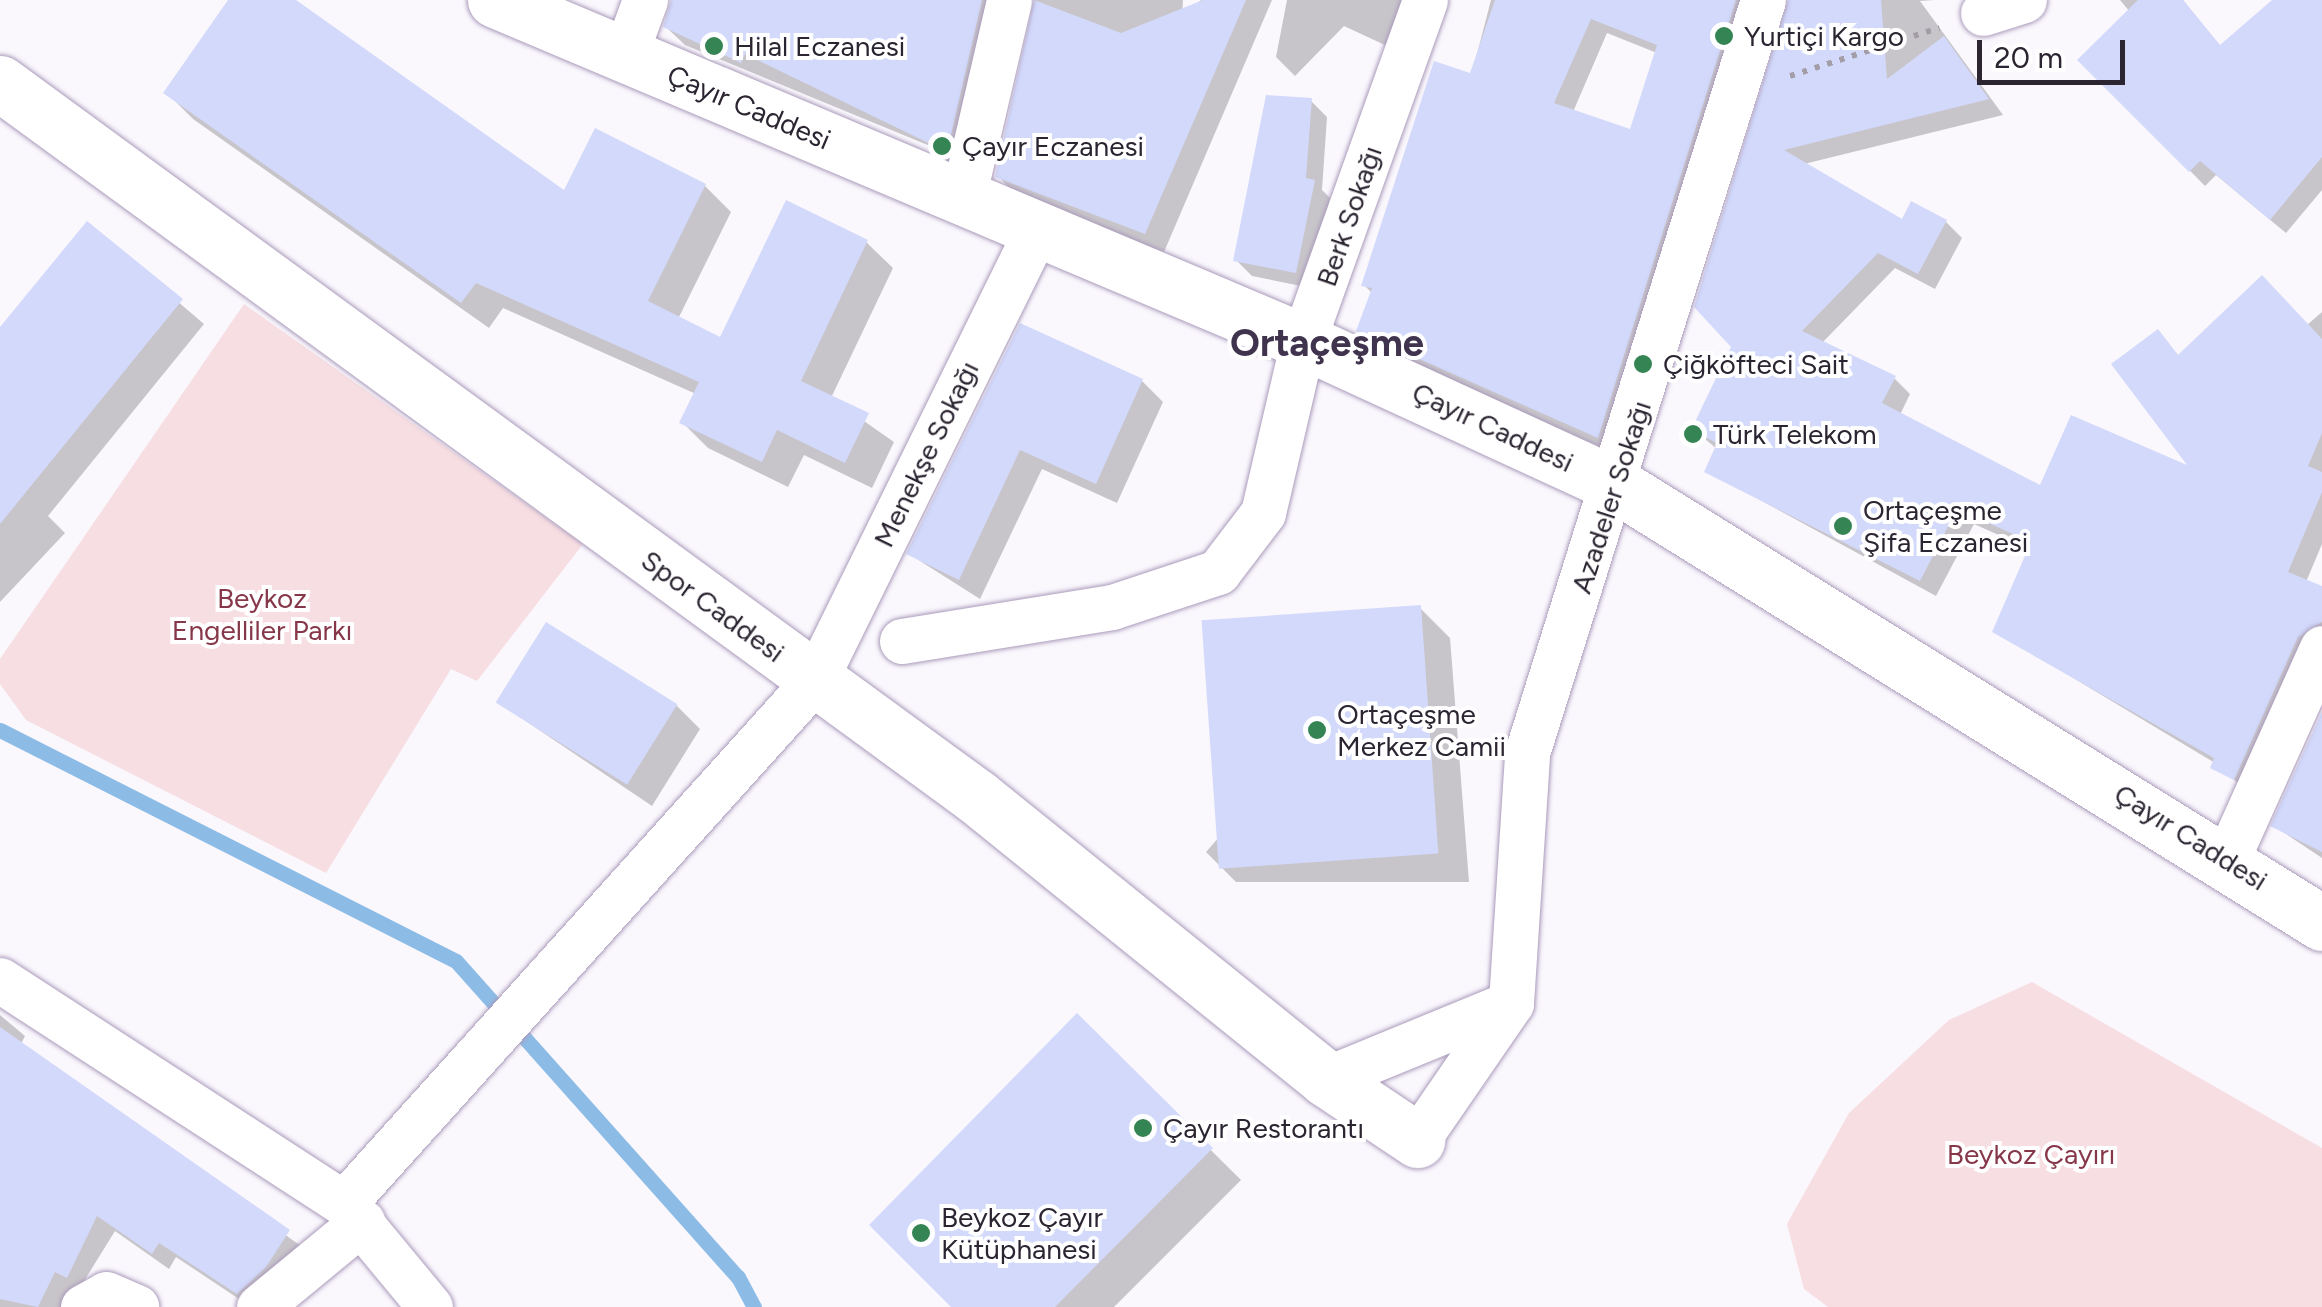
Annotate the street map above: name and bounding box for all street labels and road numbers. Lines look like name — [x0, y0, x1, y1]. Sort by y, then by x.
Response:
street label: Çayır Caddesi — [662, 58, 836, 156]
street label: Berk Sokağı — [1309, 141, 1389, 291]
street label: Menekşe Sokağı — [866, 356, 986, 552]
street label: Çayır Caddesi — [1407, 375, 1579, 479]
street label: Azadeler Sokağı — [1564, 396, 1658, 598]
street label: Spor Caddesi — [635, 543, 791, 669]
street label: Çayır Caddesi — [2108, 777, 2274, 897]

